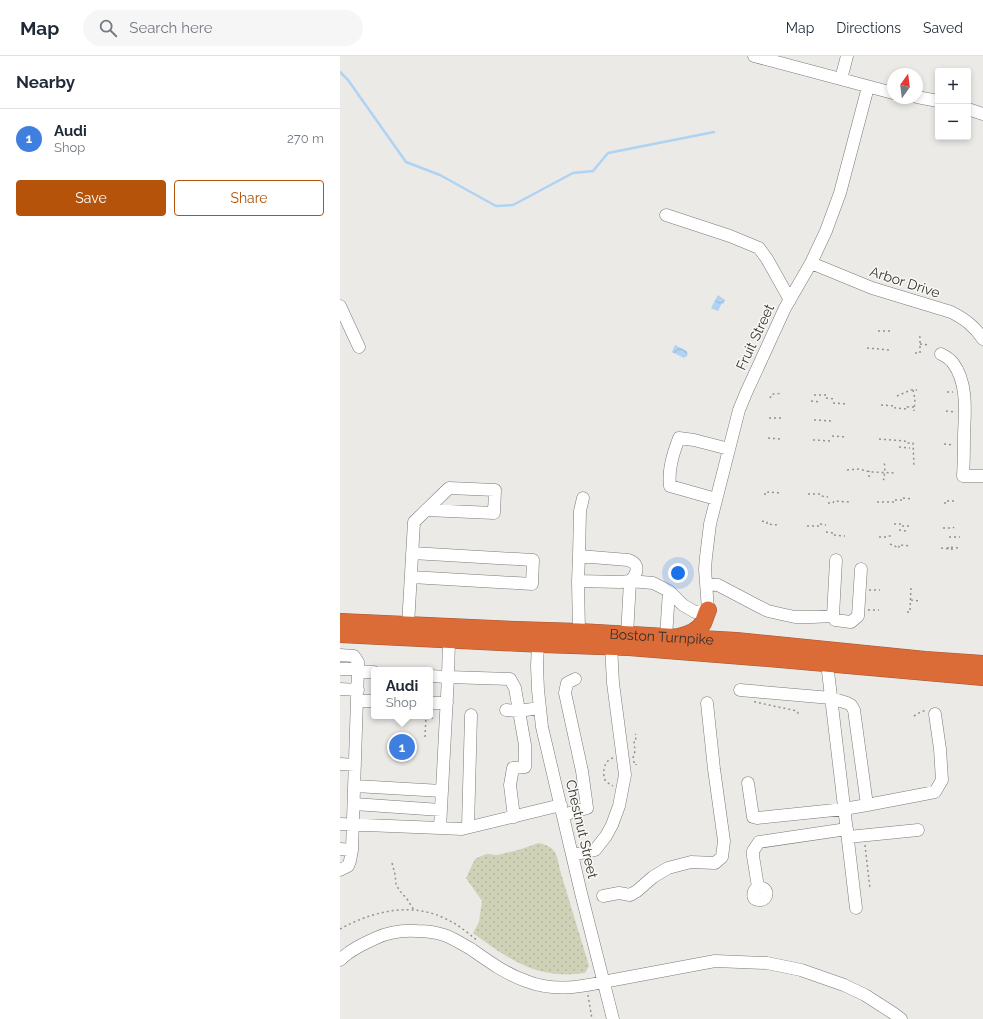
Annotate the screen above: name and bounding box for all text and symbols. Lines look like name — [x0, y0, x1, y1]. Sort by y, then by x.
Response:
search box — [83, 10, 363, 46]
text: Map — [20, 17, 59, 39]
icon: search — [97, 17, 119, 39]
text: Search here — [129, 19, 213, 37]
text: Map — [786, 20, 814, 36]
text: Directions — [836, 20, 901, 36]
text: Saved — [923, 20, 963, 36]
north arrow — [887, 68, 923, 104]
map controls — [935, 68, 971, 140]
button: + — [935, 68, 971, 104]
text: Nearby — [16, 72, 75, 92]
button: − — [935, 104, 971, 140]
text: Audi — [54, 122, 87, 140]
text: 1 — [26, 131, 32, 146]
text: 270 m — [287, 131, 324, 146]
text: Shop — [54, 140, 85, 155]
button: Save — [16, 180, 166, 216]
button: Share — [174, 180, 324, 216]
street label: Arbor Drive — [868, 263, 942, 301]
street label: Fruit Street — [733, 301, 777, 373]
your location — [668, 563, 688, 583]
street label: Boston Turnpike — [609, 626, 714, 648]
popup — [371, 667, 433, 719]
text: Audi — [386, 677, 418, 695]
text: Shop — [386, 695, 417, 710]
pin: 1 — [389, 732, 415, 762]
street label: Chestnut Street — [563, 778, 601, 880]

